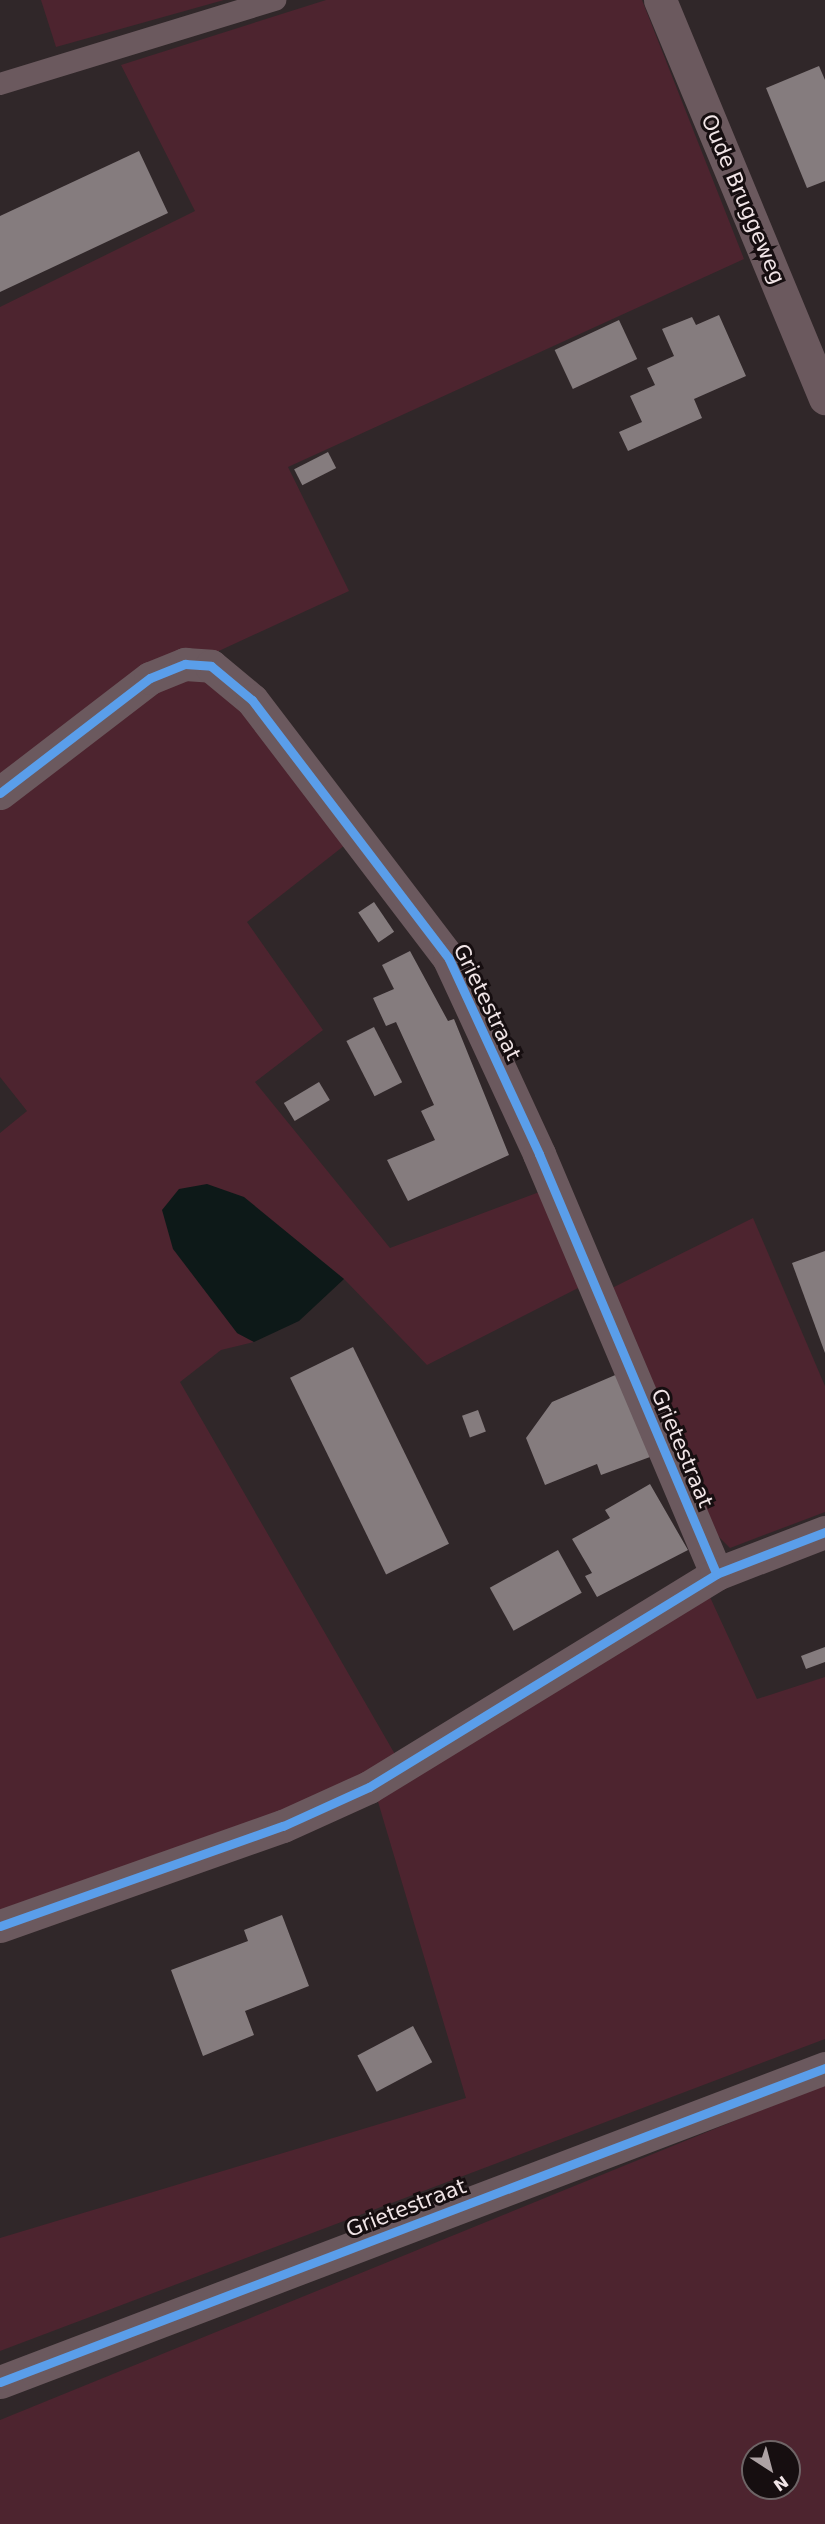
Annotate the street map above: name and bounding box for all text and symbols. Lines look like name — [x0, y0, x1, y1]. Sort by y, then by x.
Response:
street label: Oude Bruggeweg — [696, 110, 790, 288]
street label: Grietestraat — [448, 940, 526, 1064]
street label: Grietestraat — [646, 1385, 718, 1511]
street label: Grietestraat — [342, 2174, 470, 2242]
north arrow — [741, 2440, 801, 2500]
text: N — [770, 2472, 792, 2495]

